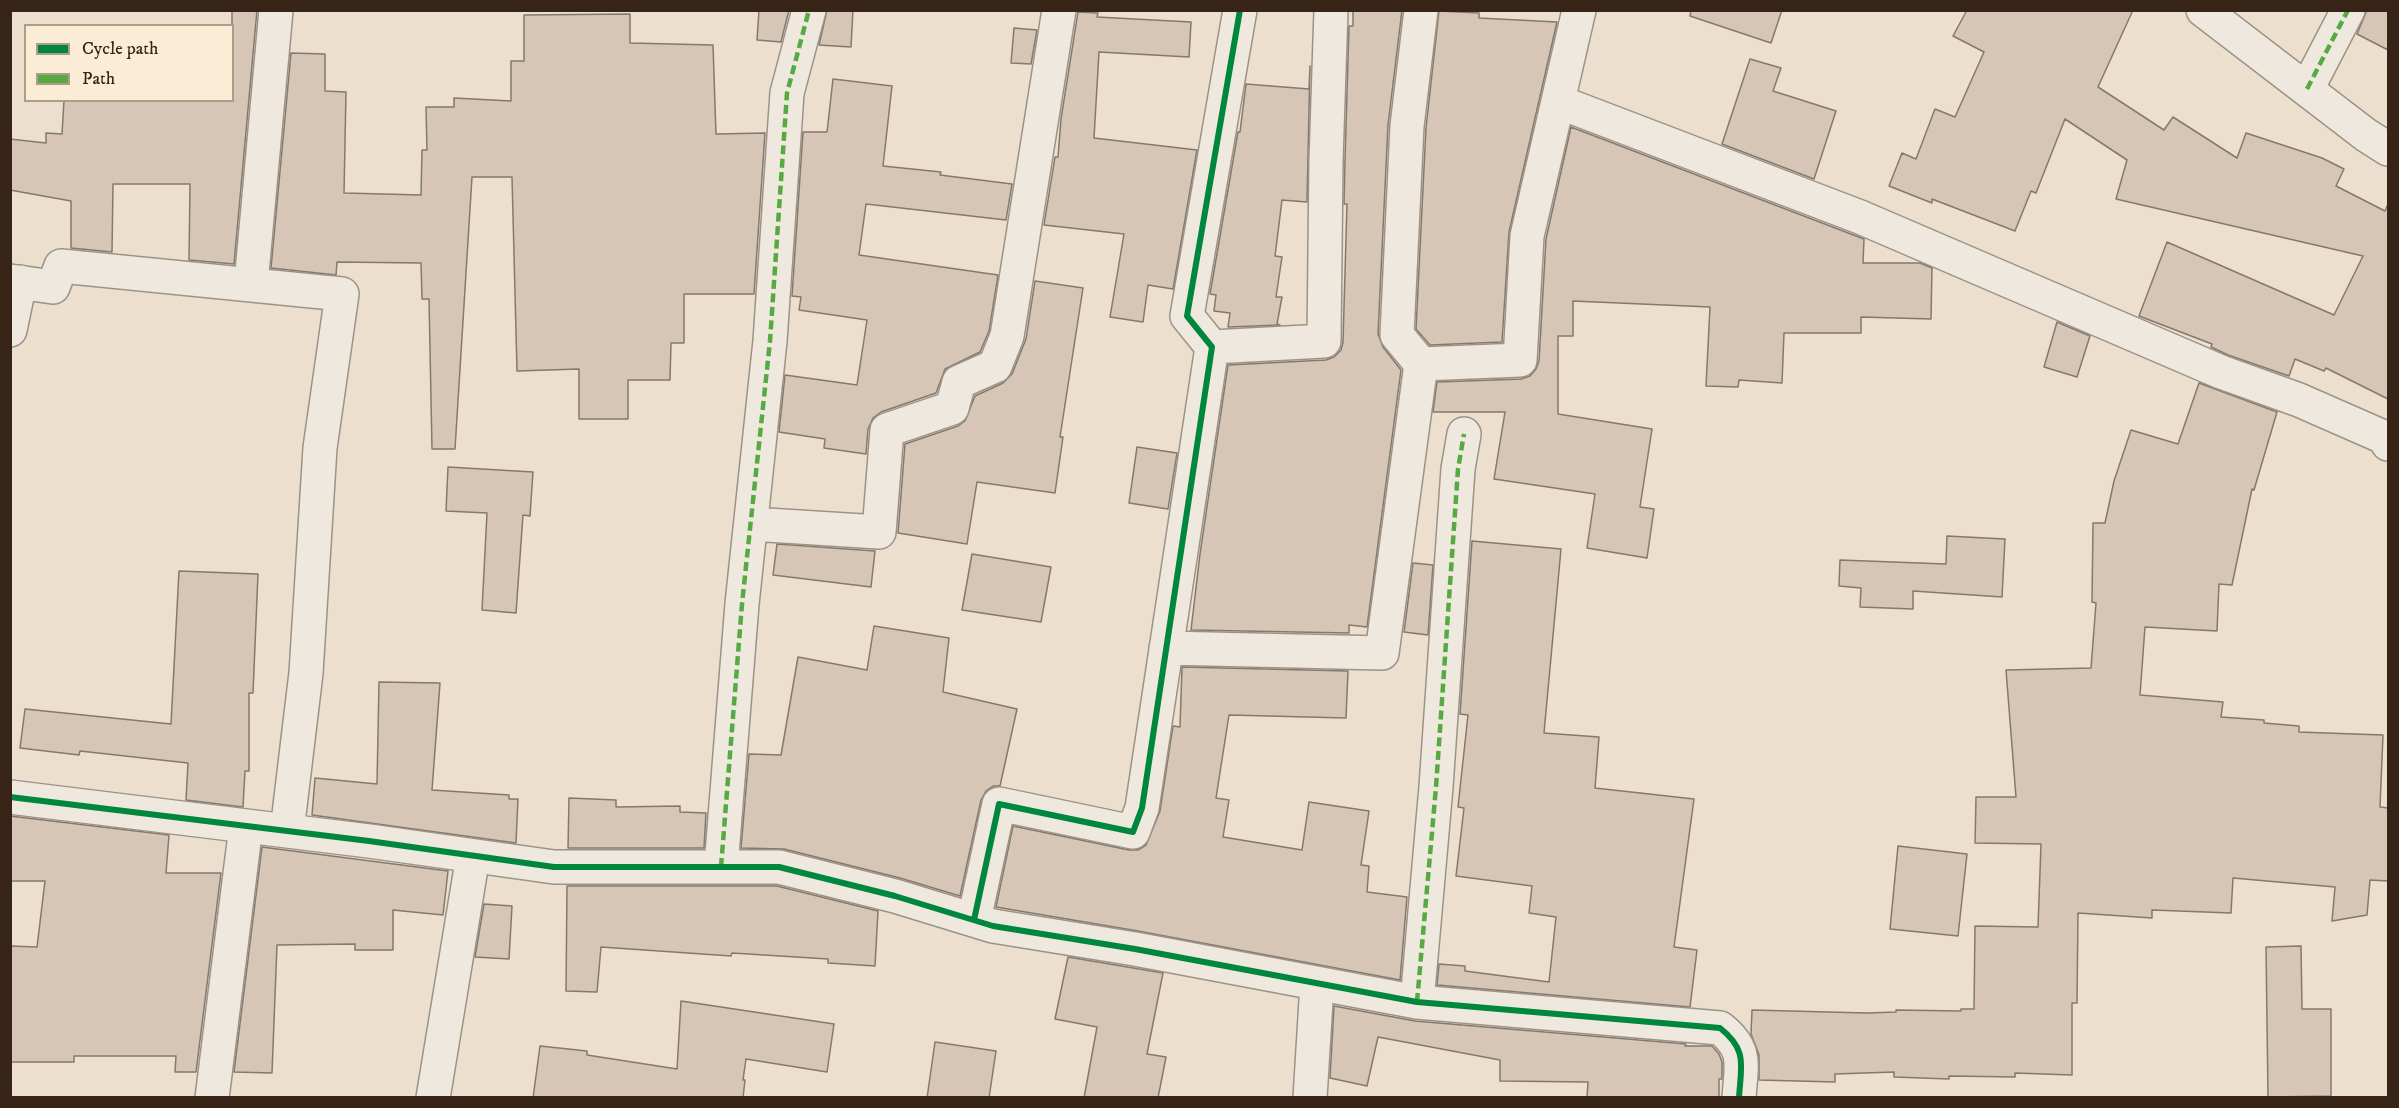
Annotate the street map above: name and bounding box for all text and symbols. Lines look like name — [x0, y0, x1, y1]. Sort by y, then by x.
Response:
legend — [24, 24, 234, 102]
text: Cycle path — [82, 38, 159, 60]
text: Path — [82, 68, 115, 90]

